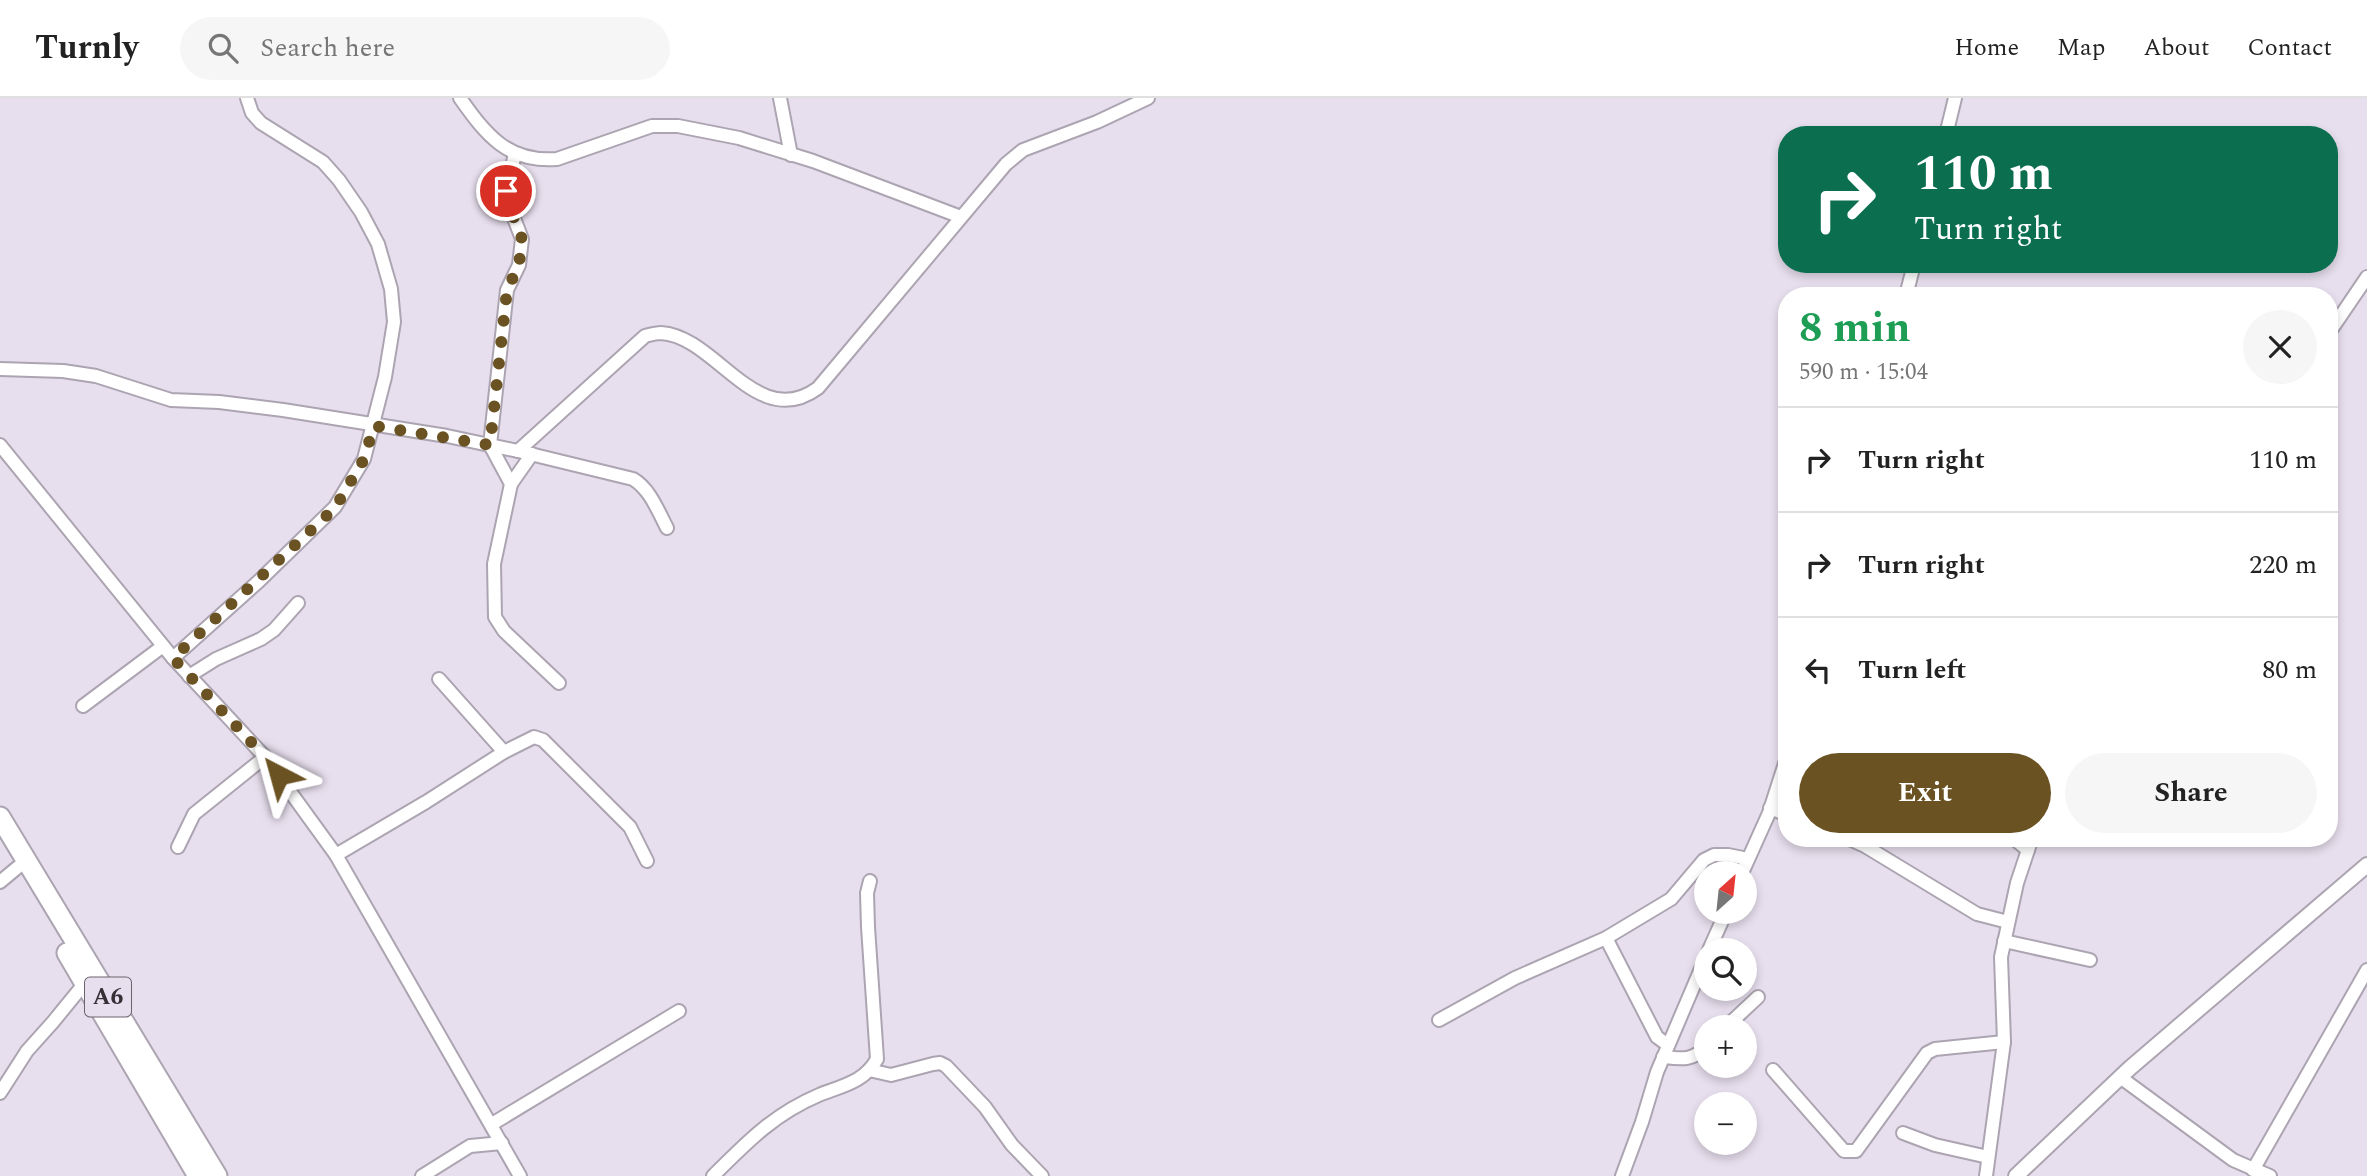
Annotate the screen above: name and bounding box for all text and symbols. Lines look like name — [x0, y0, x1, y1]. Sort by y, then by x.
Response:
search box — [180, 17, 670, 80]
text: Turnly — [35, 23, 138, 73]
text: Search here — [260, 28, 395, 68]
icon: search — [204, 29, 242, 67]
text: Home — [1954, 30, 2019, 66]
text: Map — [2057, 30, 2105, 66]
text: About — [2143, 30, 2209, 66]
text: Contact — [2247, 30, 2332, 66]
text: 110 m — [1914, 137, 2053, 212]
icon: right — [1799, 154, 1890, 245]
pin — [476, 161, 536, 221]
icon: arrive — [487, 172, 525, 210]
text: Turn right — [1914, 205, 2062, 254]
text: 8 min — [1799, 297, 1911, 360]
button: close — [2243, 310, 2317, 384]
text: 590 m · 15:04 — [1799, 355, 1928, 390]
text: Turn right — [1858, 440, 1985, 480]
text: 110 m — [2249, 440, 2317, 480]
icon: right — [1799, 441, 1837, 479]
text: Turn right — [1858, 545, 1985, 585]
text: 220 m — [2249, 545, 2317, 585]
icon: right — [1799, 546, 1837, 584]
text: Turn left — [1858, 650, 1966, 690]
text: 80 m — [2262, 650, 2317, 690]
icon: left — [1799, 651, 1837, 689]
position arrow — [242, 738, 316, 812]
button: Exit — [1799, 753, 2051, 833]
button: Share — [2065, 753, 2317, 833]
north arrow — [1694, 861, 1757, 924]
map controls — [1694, 861, 1757, 1155]
button: search — [1694, 938, 1757, 1001]
road number: A6 — [85, 977, 131, 1016]
button: + — [1694, 1015, 1757, 1078]
button: − — [1694, 1092, 1757, 1155]

